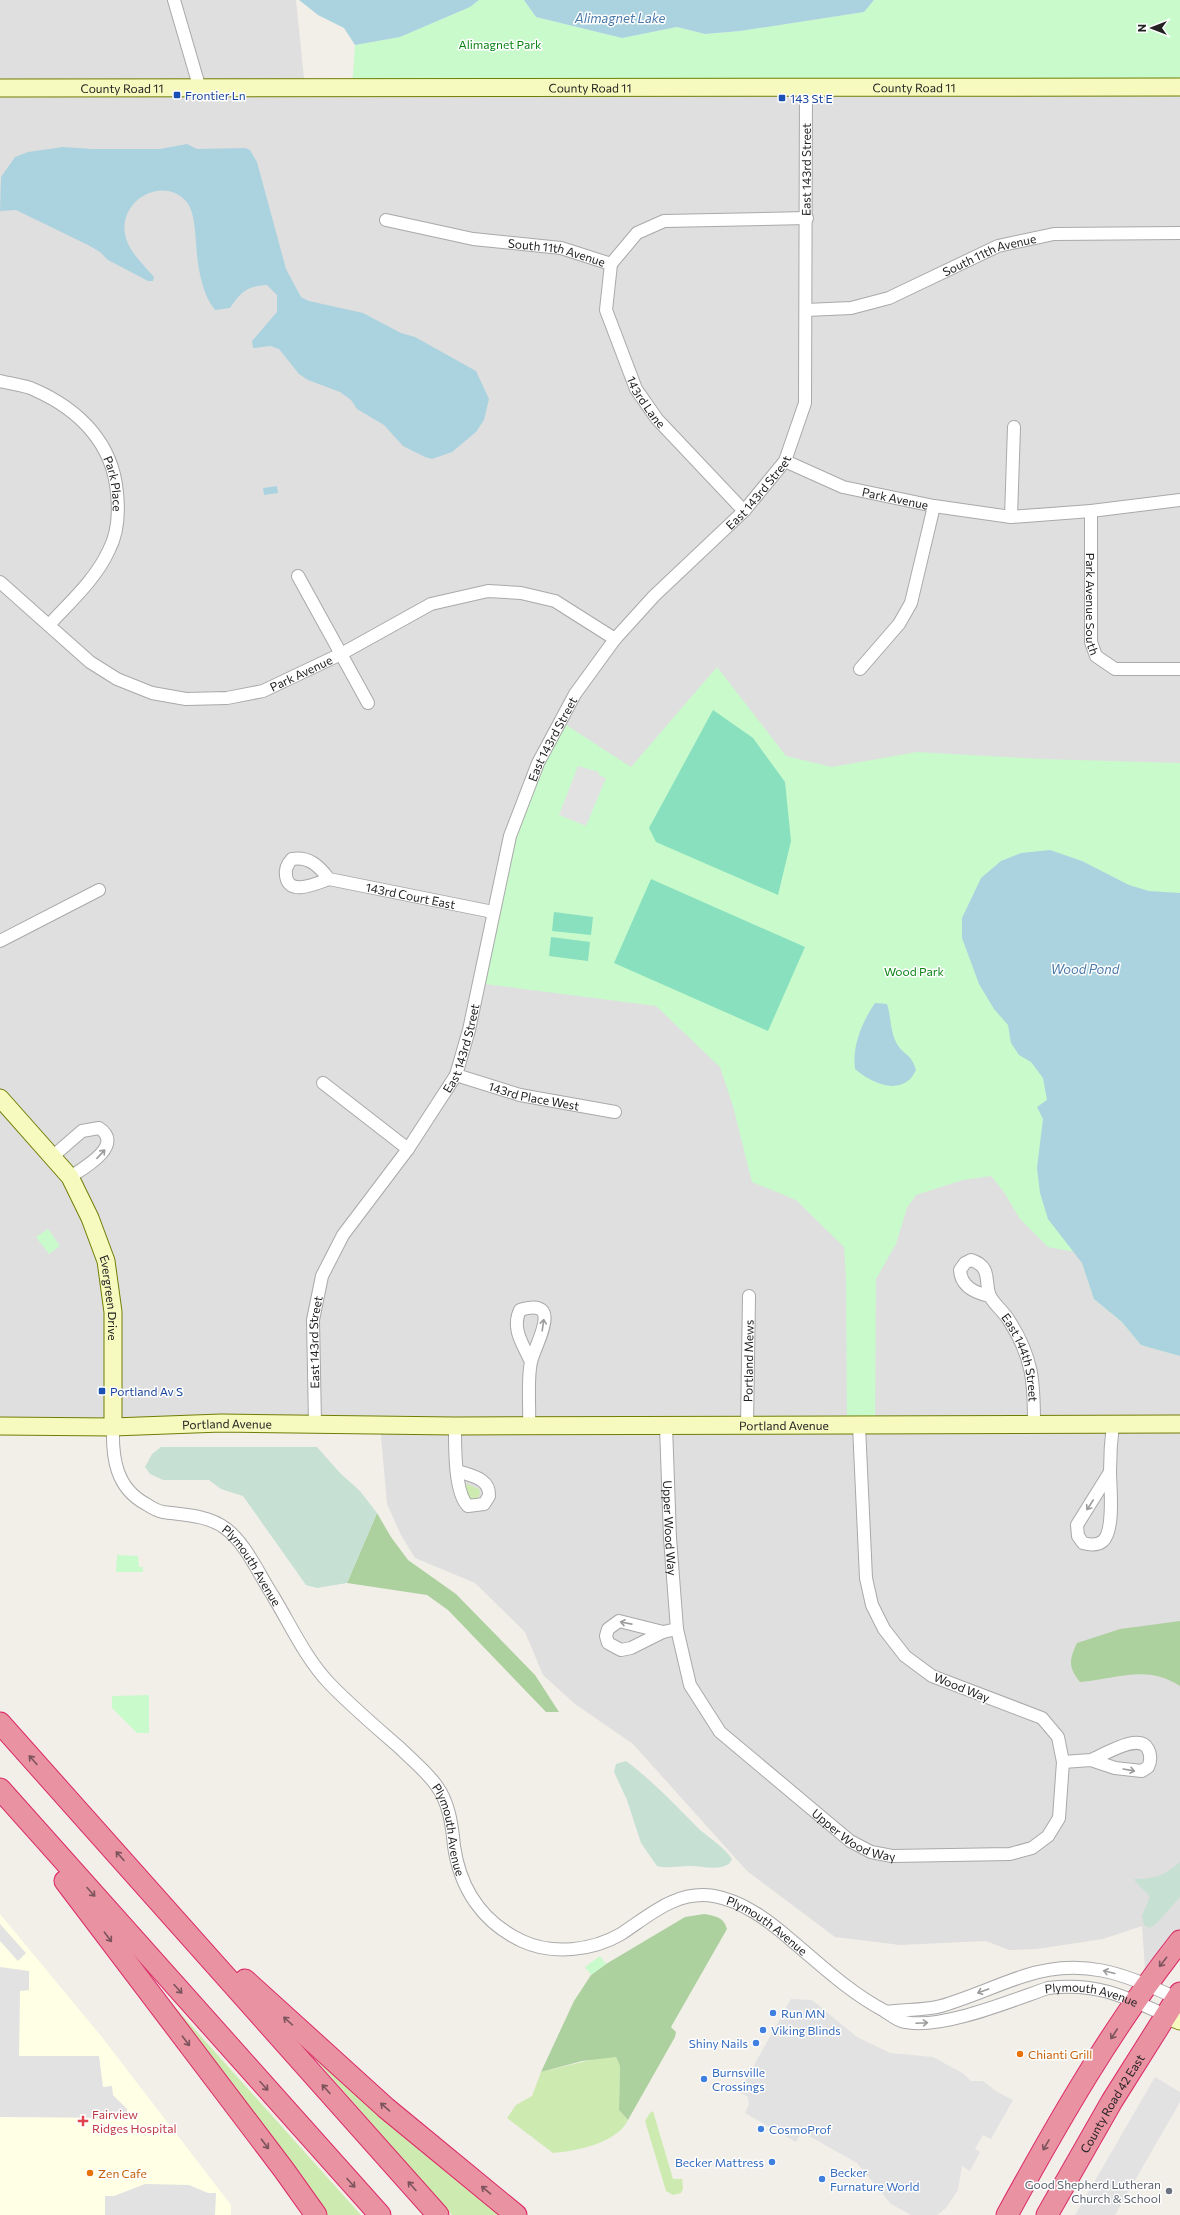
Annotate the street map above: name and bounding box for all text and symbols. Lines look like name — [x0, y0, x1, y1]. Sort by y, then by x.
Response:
north arrow — [1132, 8, 1172, 48]
water label: Alimagnet Lake — [574, 10, 665, 26]
text: N — [1135, 24, 1148, 32]
park label: Alimagnet Park — [458, 37, 542, 51]
street label: County Road 11 — [548, 80, 632, 95]
street label: County Road 11 — [872, 80, 956, 94]
street label: County Road 11 — [80, 81, 164, 95]
place label: Frontier Ln — [185, 88, 246, 102]
marker: Frontier Ln — [172, 90, 182, 100]
place label: 143 St E — [790, 91, 833, 105]
marker: 143 St E — [777, 93, 787, 103]
street label: East 143rd Street — [799, 123, 813, 216]
street label: South 11th Avenue — [940, 231, 1037, 279]
street label: South 11th Avenue — [507, 236, 607, 269]
street label: 143rd Lane — [625, 374, 668, 431]
street label: Park Place — [101, 454, 125, 512]
street label: East 143rd Street — [722, 454, 793, 532]
street label: Park Avenue — [861, 484, 930, 512]
street label: Park Avenue South — [1084, 553, 1102, 657]
street label: Park Avenue — [267, 652, 334, 694]
street label: East 143rd Street — [525, 694, 579, 783]
street label: 143rd Court East — [365, 880, 457, 911]
water label: Wood Pond — [1051, 961, 1120, 977]
park label: Wood Park — [884, 964, 945, 978]
street label: East 143rd Street — [439, 1002, 481, 1095]
street label: 143rd Place West — [487, 1079, 581, 1113]
one-way arrow — [96, 1149, 106, 1159]
street label: Evergreen Drive — [97, 1253, 120, 1341]
street label: East 143rd Street — [306, 1294, 325, 1389]
street label: East 144th Street — [999, 1310, 1041, 1402]
one-way arrow — [539, 1319, 547, 1332]
street label: Portland Mews — [740, 1320, 756, 1402]
place label: Portland Av S — [110, 1384, 183, 1398]
marker: Portland Av S — [97, 1386, 107, 1396]
street label: Portland Avenue — [182, 1416, 272, 1431]
street label: Portland Avenue — [739, 1418, 829, 1432]
street label: Upper Wood Way — [661, 1480, 680, 1576]
one-way arrow — [1086, 1500, 1094, 1511]
street label: Plymouth Avenue — [220, 1522, 284, 1608]
one-way arrow — [619, 1619, 632, 1627]
street label: Wood Way — [932, 1669, 992, 1705]
one-way arrow — [28, 1755, 38, 1765]
one-way arrow — [1122, 1766, 1135, 1774]
street label: Plymouth Avenue — [430, 1780, 468, 1878]
street label: Upper Wood Way — [810, 1805, 896, 1863]
one-way arrow — [116, 1852, 125, 1862]
one-way arrow — [87, 1886, 96, 1897]
street label: Plymouth Avenue — [725, 1893, 810, 1958]
one-way arrow — [104, 1932, 112, 1943]
one-way arrow — [1159, 1957, 1167, 1968]
one-way arrow — [1103, 1967, 1116, 1975]
street label: Plymouth Avenue — [1044, 1980, 1140, 2009]
one-way arrow — [173, 1983, 182, 1994]
one-way arrow — [978, 1987, 990, 1995]
place label: Run MN — [781, 2006, 825, 2020]
marker: Run MN — [768, 2008, 778, 2018]
one-way arrow — [284, 2017, 294, 2026]
one-way arrow — [915, 2019, 928, 2027]
place label: Viking Blinds — [771, 2023, 841, 2037]
marker: Viking Blinds — [758, 2025, 768, 2035]
one-way arrow — [1110, 2028, 1118, 2039]
one-way arrow — [182, 2035, 190, 2046]
place label: Shiny Nails — [689, 2036, 748, 2050]
marker: Shiny Nails — [751, 2038, 761, 2048]
place label: Chianti Grill — [1028, 2047, 1092, 2061]
marker: Chianti Grill — [1015, 2049, 1025, 2059]
street label: County Road 42 East — [1077, 2051, 1147, 2155]
place label: Burnsville Crossings — [712, 2065, 765, 2093]
marker: Burnsville Crossings — [699, 2074, 709, 2084]
one-way arrow — [260, 2080, 269, 2091]
one-way arrow — [321, 2084, 330, 2094]
one-way arrow — [380, 2103, 391, 2112]
place label: Fairview Ridges Hospital — [92, 2107, 176, 2135]
marker: Fairview Ridges Hospital — [77, 2115, 89, 2127]
place label: CosmoProf — [769, 2122, 832, 2136]
marker: CosmoProf — [756, 2124, 766, 2134]
one-way arrow — [261, 2139, 269, 2150]
one-way arrow — [1042, 2139, 1050, 2151]
place label: Becker Mattress — [675, 2155, 764, 2169]
marker: Becker Mattress — [767, 2157, 777, 2167]
place label: Becker Furnature World — [830, 2165, 920, 2193]
place label: Zen Cafe — [98, 2166, 147, 2180]
marker: Zen Cafe — [85, 2168, 95, 2178]
marker: Becker Furnature World — [817, 2174, 827, 2184]
one-way arrow — [346, 2177, 355, 2188]
place label: Good Shepherd Lutheran Church & School — [1025, 2177, 1161, 2205]
one-way arrow — [408, 2181, 417, 2191]
one-way arrow — [480, 2186, 491, 2195]
marker: Good Shepherd Lutheran Church & School — [1164, 2186, 1174, 2196]

